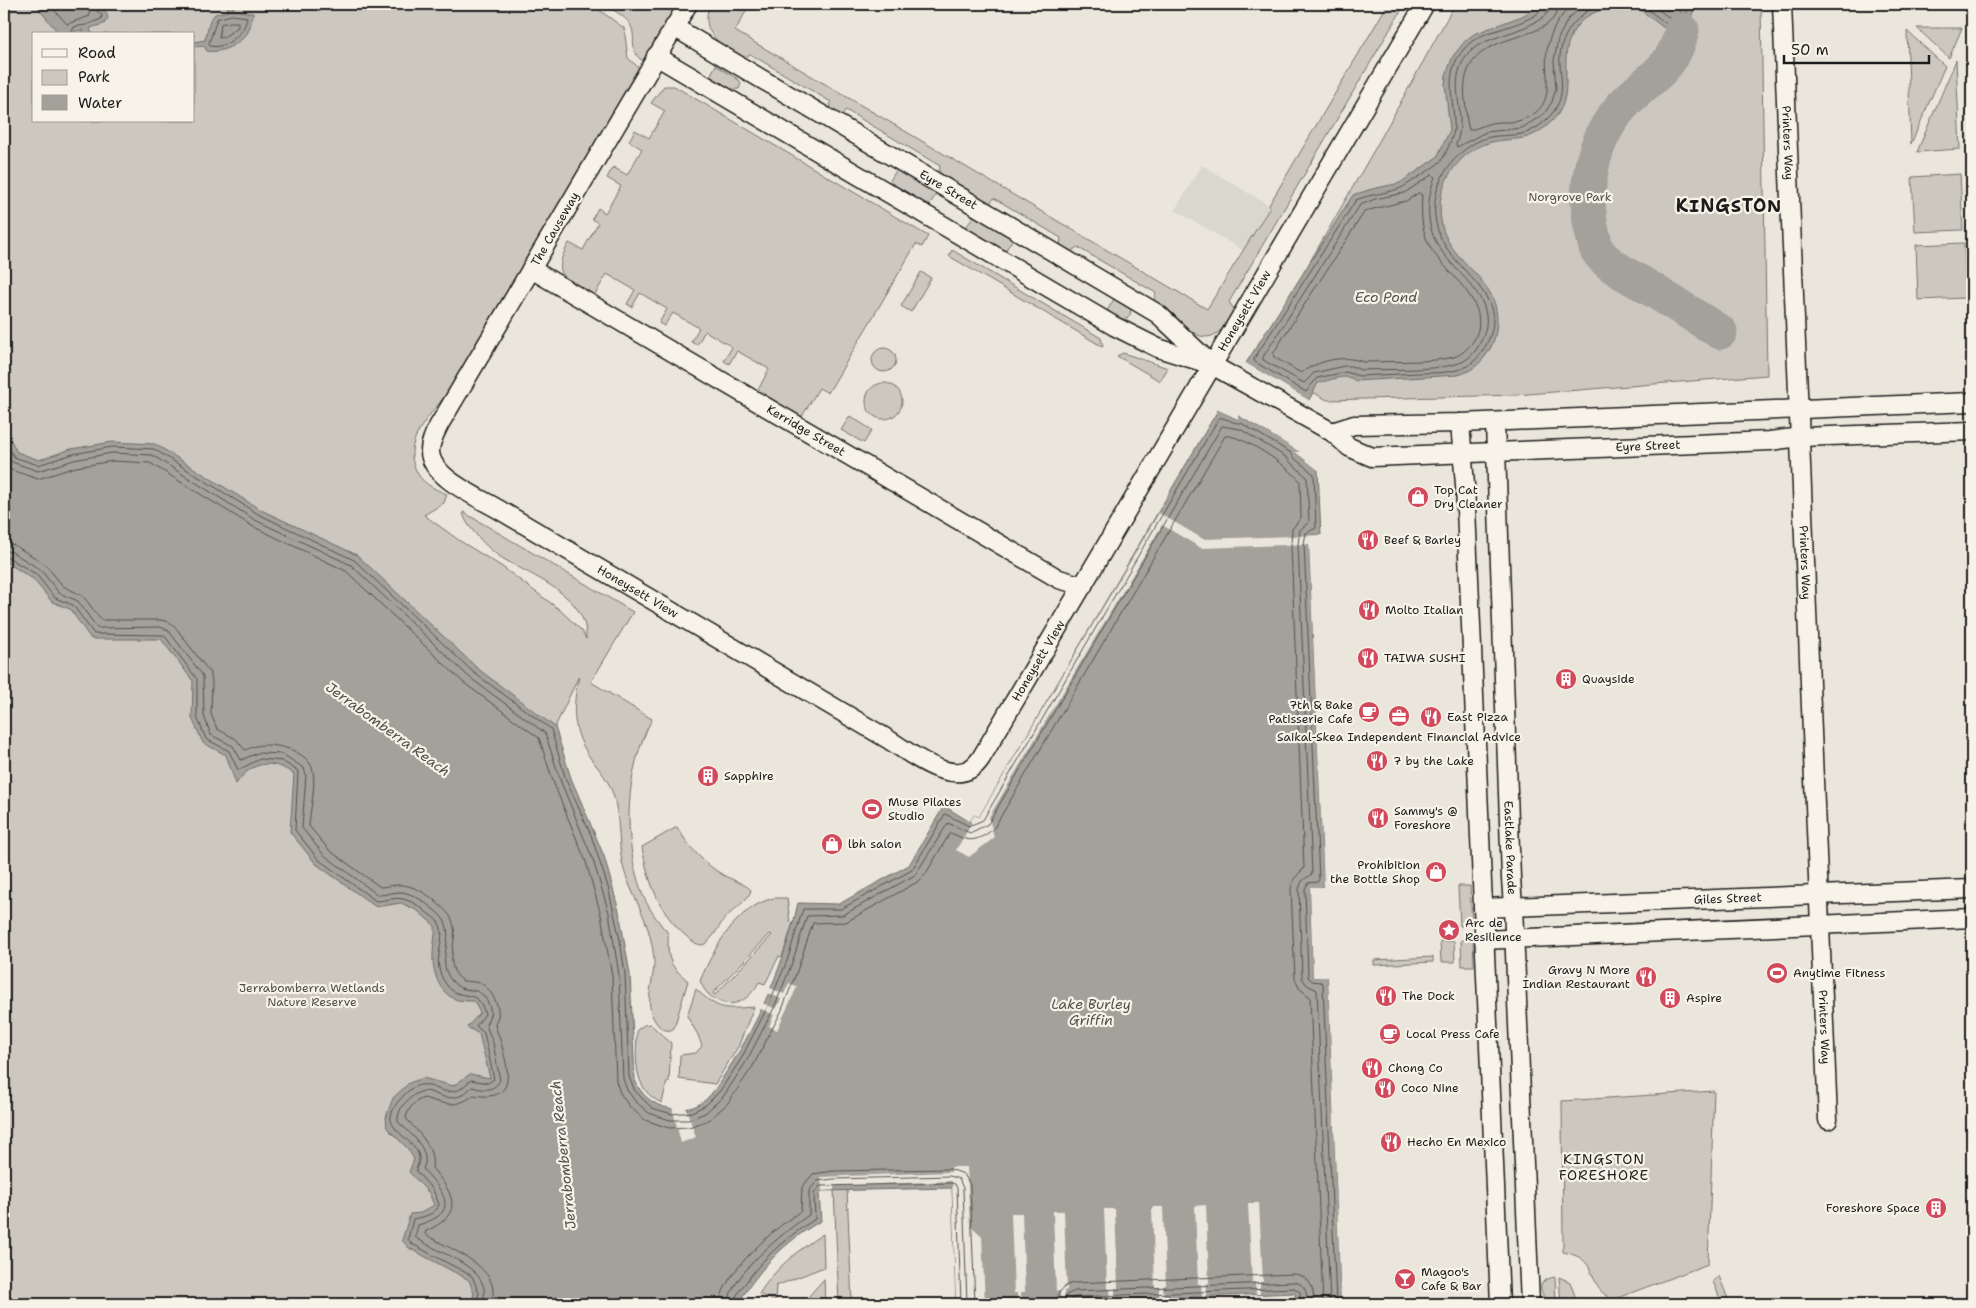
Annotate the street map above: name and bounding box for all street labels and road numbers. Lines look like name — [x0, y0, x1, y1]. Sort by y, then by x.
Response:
street label: Printers Way — [1778, 105, 1797, 181]
street label: Eyre Street — [916, 166, 980, 213]
street label: The Causeway — [527, 189, 583, 269]
street label: Honeysett View — [1214, 267, 1275, 354]
street label: Kerridge Street — [764, 401, 848, 460]
street label: Eyre Street — [1615, 437, 1681, 455]
street label: Printers Way — [1795, 525, 1815, 600]
street label: Honeysett View — [594, 561, 682, 622]
street label: Honeysett View — [1008, 617, 1069, 704]
street label: Eastlake Parade — [1500, 800, 1520, 896]
street label: Giles Street — [1694, 889, 1762, 908]
street label: Printers Way — [1815, 990, 1834, 1065]

